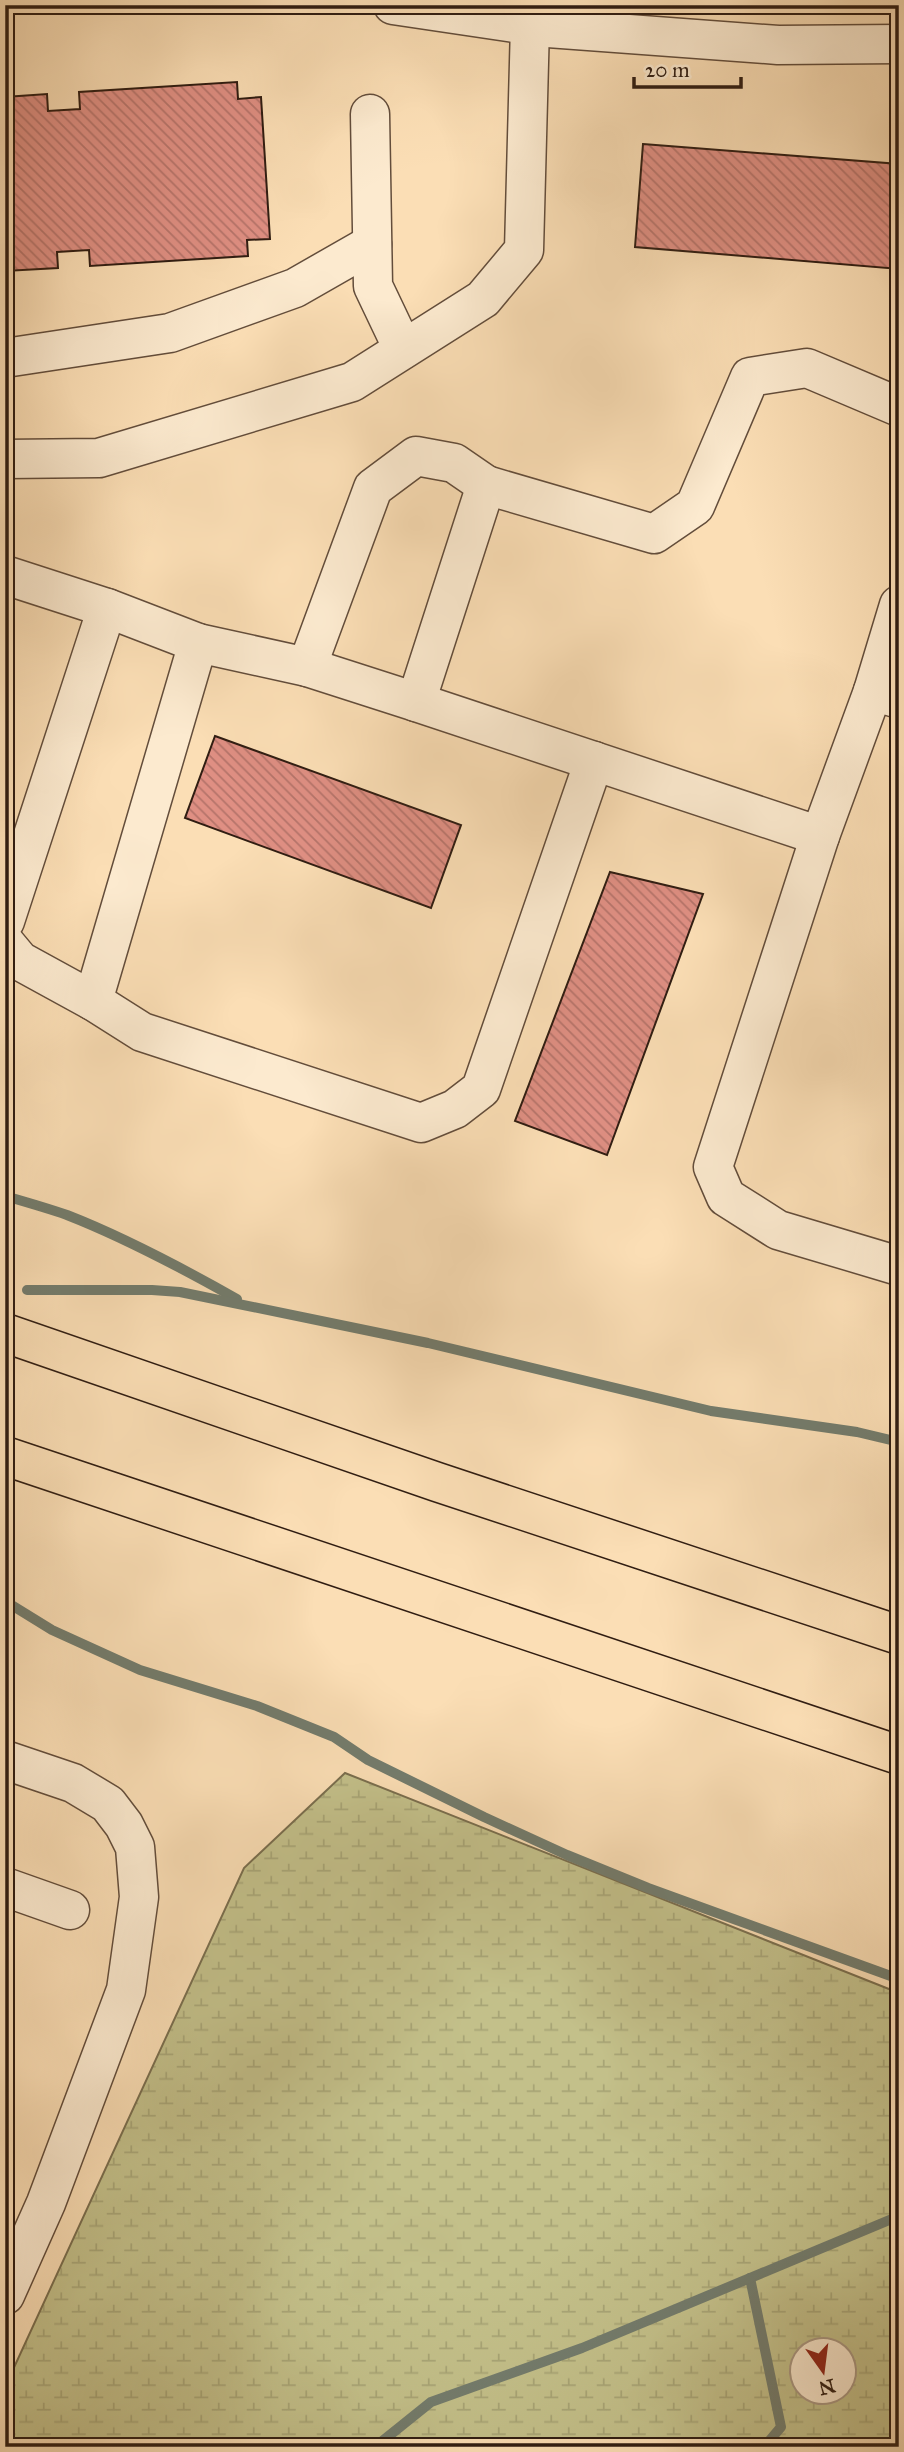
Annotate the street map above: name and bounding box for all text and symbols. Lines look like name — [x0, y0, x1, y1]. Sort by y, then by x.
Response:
scale bar — [634, 46, 741, 90]
text: 20 m — [645, 57, 690, 83]
north arrow — [788, 2336, 858, 2406]
text: N — [816, 2374, 838, 2400]

